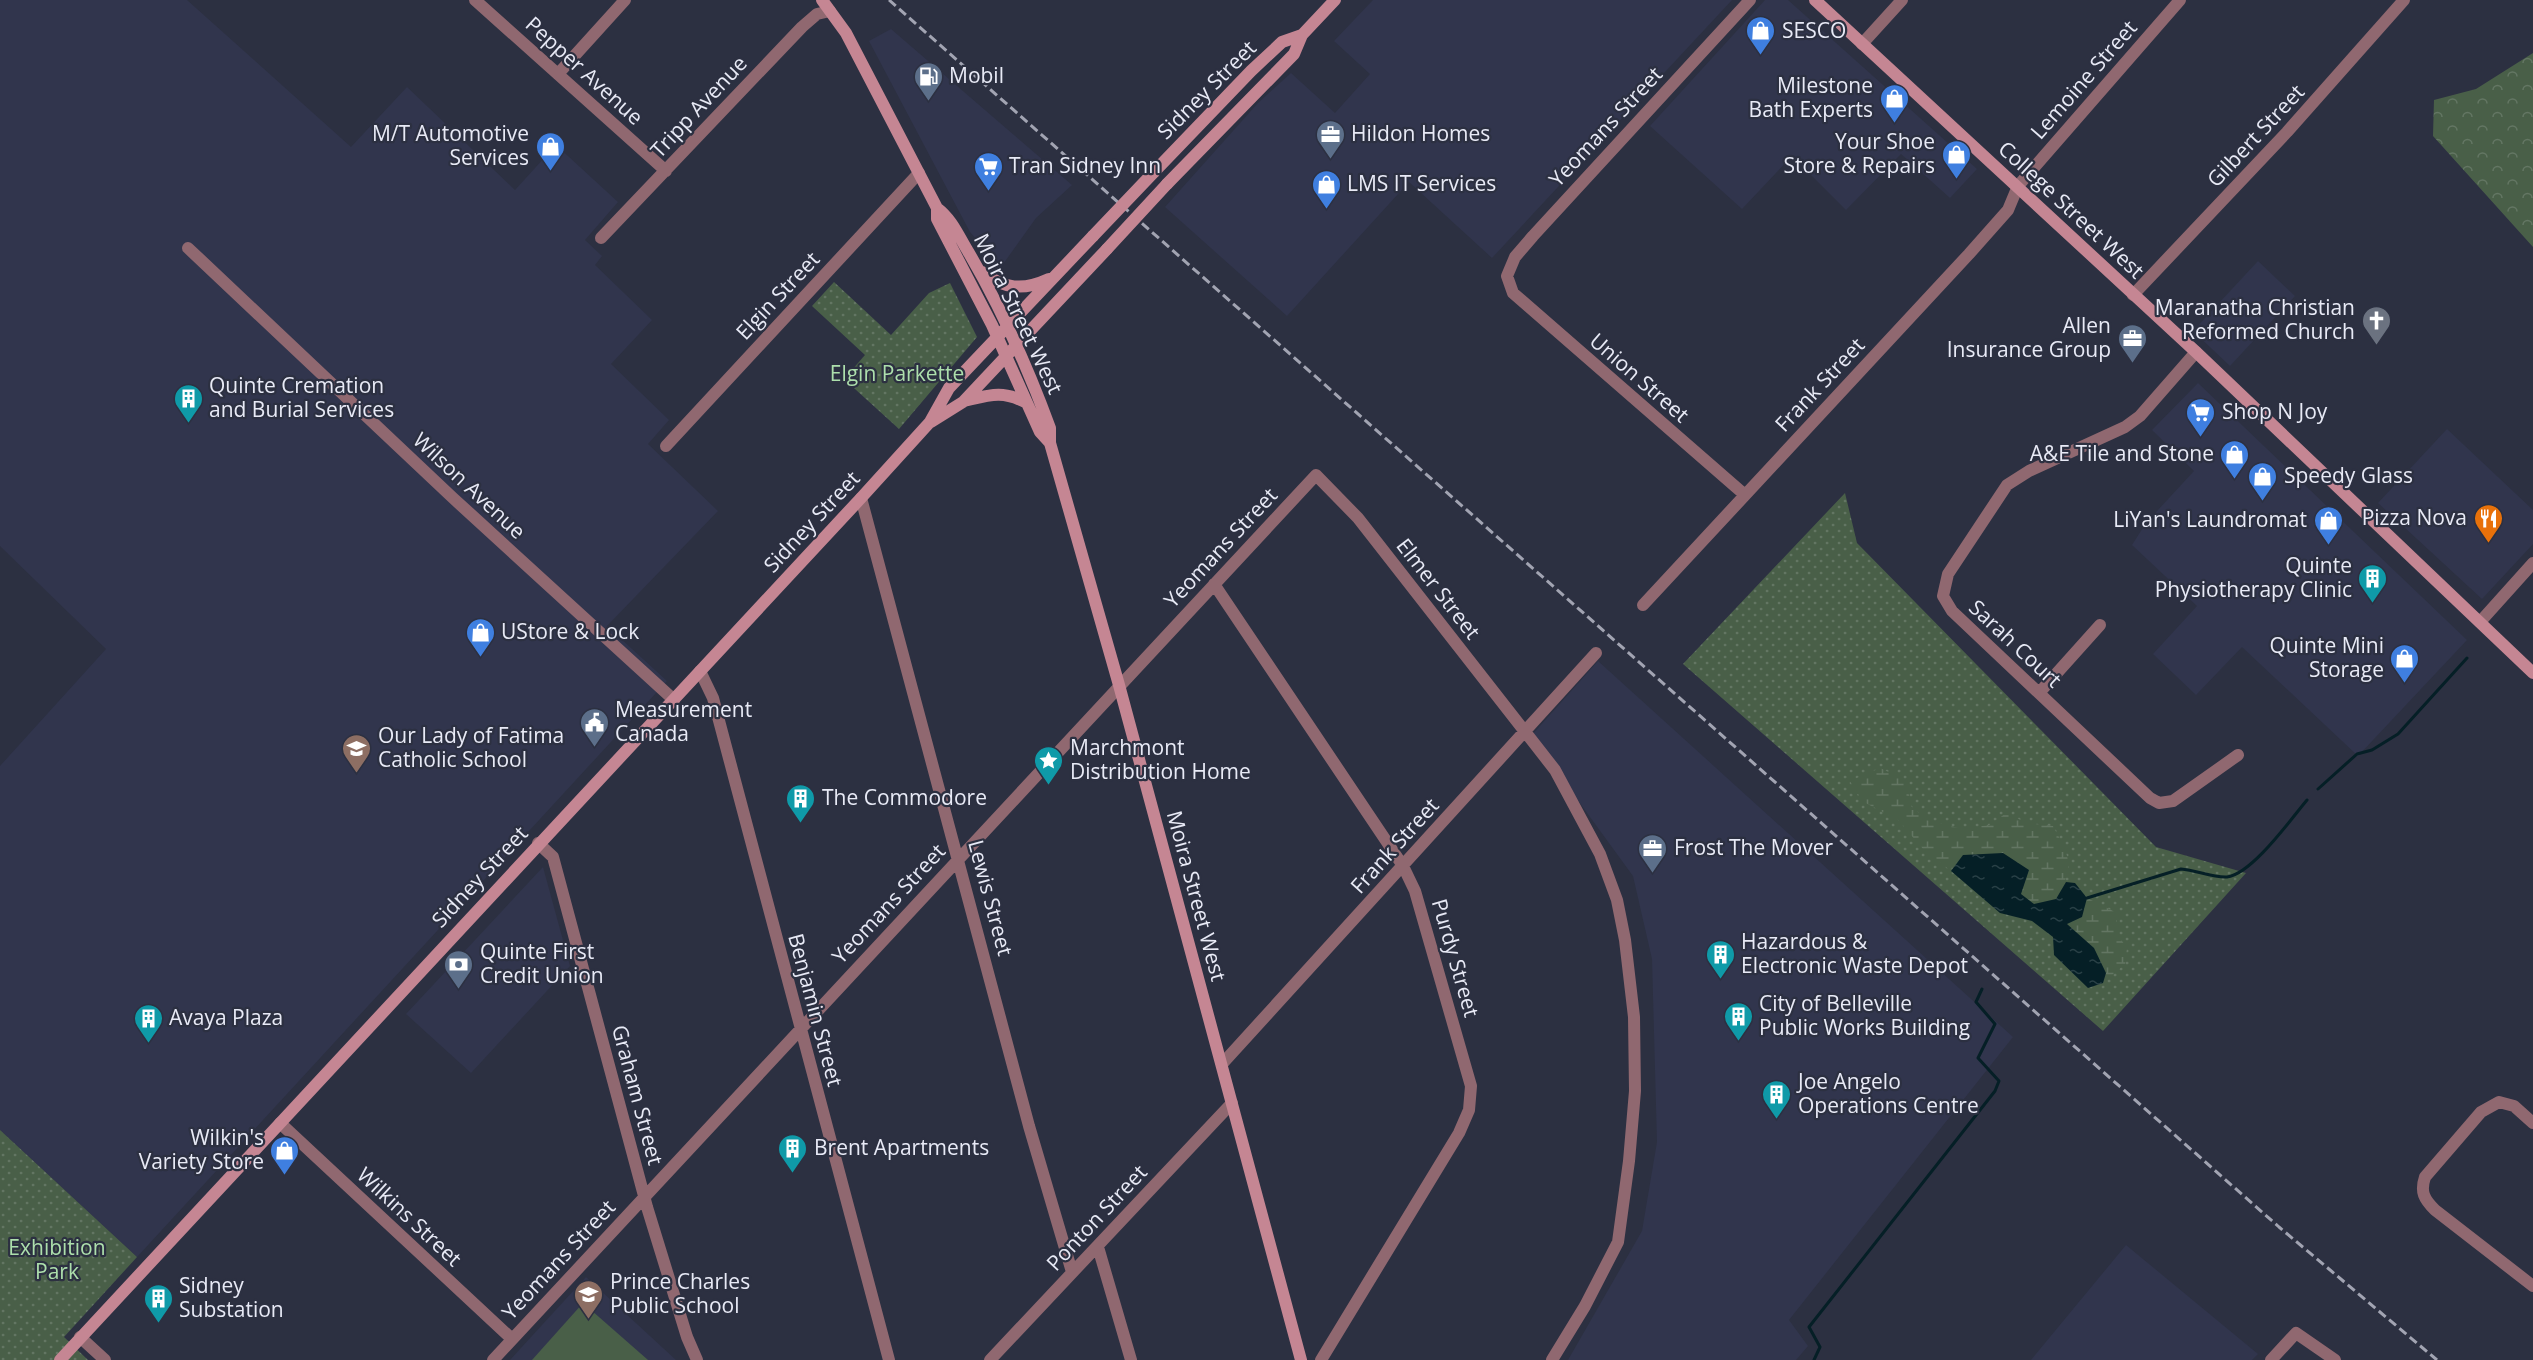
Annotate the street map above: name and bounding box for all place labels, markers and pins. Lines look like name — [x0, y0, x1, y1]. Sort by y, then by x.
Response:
shop icon: SESCO — [1745, 15, 1777, 57]
place label: SESCO — [1782, 16, 1846, 44]
fuel station icon: Mobil — [912, 60, 944, 102]
place label: Mobil — [949, 61, 1004, 89]
place label: Milestone Bath Experts — [1749, 71, 1873, 123]
shop icon: Milestone Bath Experts — [1878, 82, 1910, 124]
office icon: Hildon Homes — [1314, 118, 1346, 160]
place label: M/T Automotive Services — [372, 119, 529, 171]
place label: Hildon Homes — [1351, 119, 1490, 147]
place label: Your Shoe Store & Repairs — [1784, 127, 1935, 179]
shop icon: M/T Automotive Services — [534, 130, 566, 172]
shop icon: Your Shoe Store & Repairs — [1940, 138, 1972, 180]
supermarket icon: Tran Sidney Inn — [972, 150, 1004, 192]
place label: Tran Sidney Inn — [1009, 151, 1161, 179]
shop icon: LMS IT Services — [1310, 168, 1342, 210]
place label: LMS IT Services — [1347, 169, 1496, 197]
place label: Maranatha Christian Reformed Church — [2155, 293, 2355, 345]
church icon: Maranatha Christian Reformed Church — [2360, 304, 2392, 346]
place label: Allen Insurance Group — [1947, 311, 2111, 363]
office icon: Allen Insurance Group — [2116, 322, 2148, 364]
place label: Quinte Cremation and Burial Services — [209, 371, 394, 423]
building icon: Quinte Cremation and Burial Services — [172, 382, 204, 424]
supermarket icon: Shop N Joy — [2185, 396, 2217, 438]
place label: Shop N Joy — [2222, 397, 2328, 425]
shop icon: A&E Tile and Stone — [2219, 438, 2251, 480]
place label: A&E Tile and Stone — [2030, 439, 2214, 467]
shop icon: Speedy Glass — [2247, 460, 2279, 502]
place label: Speedy Glass — [2284, 461, 2413, 489]
restaurant icon: Pizza Nova — [2472, 502, 2504, 544]
place label: Pizza Nova — [2362, 503, 2467, 531]
shop icon: LiYan's Laundromat — [2312, 504, 2344, 546]
place label: LiYan's Laundromat — [2113, 505, 2307, 533]
place label: Quinte Physiotherapy Clinic — [2155, 551, 2352, 603]
building icon: Quinte Physiotherapy Clinic — [2357, 562, 2389, 604]
shop icon: UStore & Lock — [464, 616, 496, 658]
place label: UStore & Lock — [501, 617, 639, 645]
place label: Quinte Mini Storage — [2270, 631, 2384, 683]
shop icon: Quinte Mini Storage — [2389, 642, 2421, 684]
place label: Measurement Canada — [615, 695, 752, 747]
public building icon: Measurement Canada — [578, 706, 610, 748]
place label: Our Lady of Fatima Catholic School — [378, 721, 564, 773]
school or university icon: Our Lady of Fatima Catholic School — [341, 732, 373, 774]
place label: Marchmont Distribution Home — [1070, 733, 1251, 785]
place icon: Marchmont Distribution Home — [1033, 744, 1065, 786]
building icon: The Commodore — [785, 782, 817, 824]
place label: The Commodore — [822, 783, 987, 811]
office icon: Frost The Mover — [1637, 832, 1669, 874]
place label: Frost The Mover — [1674, 833, 1833, 861]
place label: Hazardous & Electronic Waste Depot — [1741, 927, 1968, 979]
place label: Quinte First Credit Union — [480, 937, 604, 989]
building icon: Hazardous & Electronic Waste Depot — [1704, 938, 1736, 980]
bank icon: Quinte First Credit Union — [443, 948, 475, 990]
place label: City of Belleville Public Works Building — [1759, 989, 1970, 1041]
building icon: City of Belleville Public Works Building — [1722, 1000, 1754, 1042]
building icon: Avaya Plaza — [132, 1002, 164, 1044]
place label: Avaya Plaza — [169, 1003, 283, 1031]
place label: Joe Angelo Operations Centre — [1796, 1067, 1979, 1119]
building icon: Joe Angelo Operations Centre — [1761, 1078, 1793, 1120]
place label: Wilkin's Variety Store — [139, 1123, 264, 1175]
building icon: Brent Apartments — [777, 1132, 809, 1174]
place label: Brent Apartments — [814, 1133, 989, 1161]
shop icon: Wilkin's Variety Store — [269, 1134, 301, 1176]
place label: Prince Charles Public School — [610, 1267, 750, 1319]
place label: Sidney Substation — [179, 1271, 284, 1323]
school or university icon: Prince Charles Public School — [573, 1278, 605, 1320]
building icon: Sidney Substation — [142, 1282, 174, 1324]

